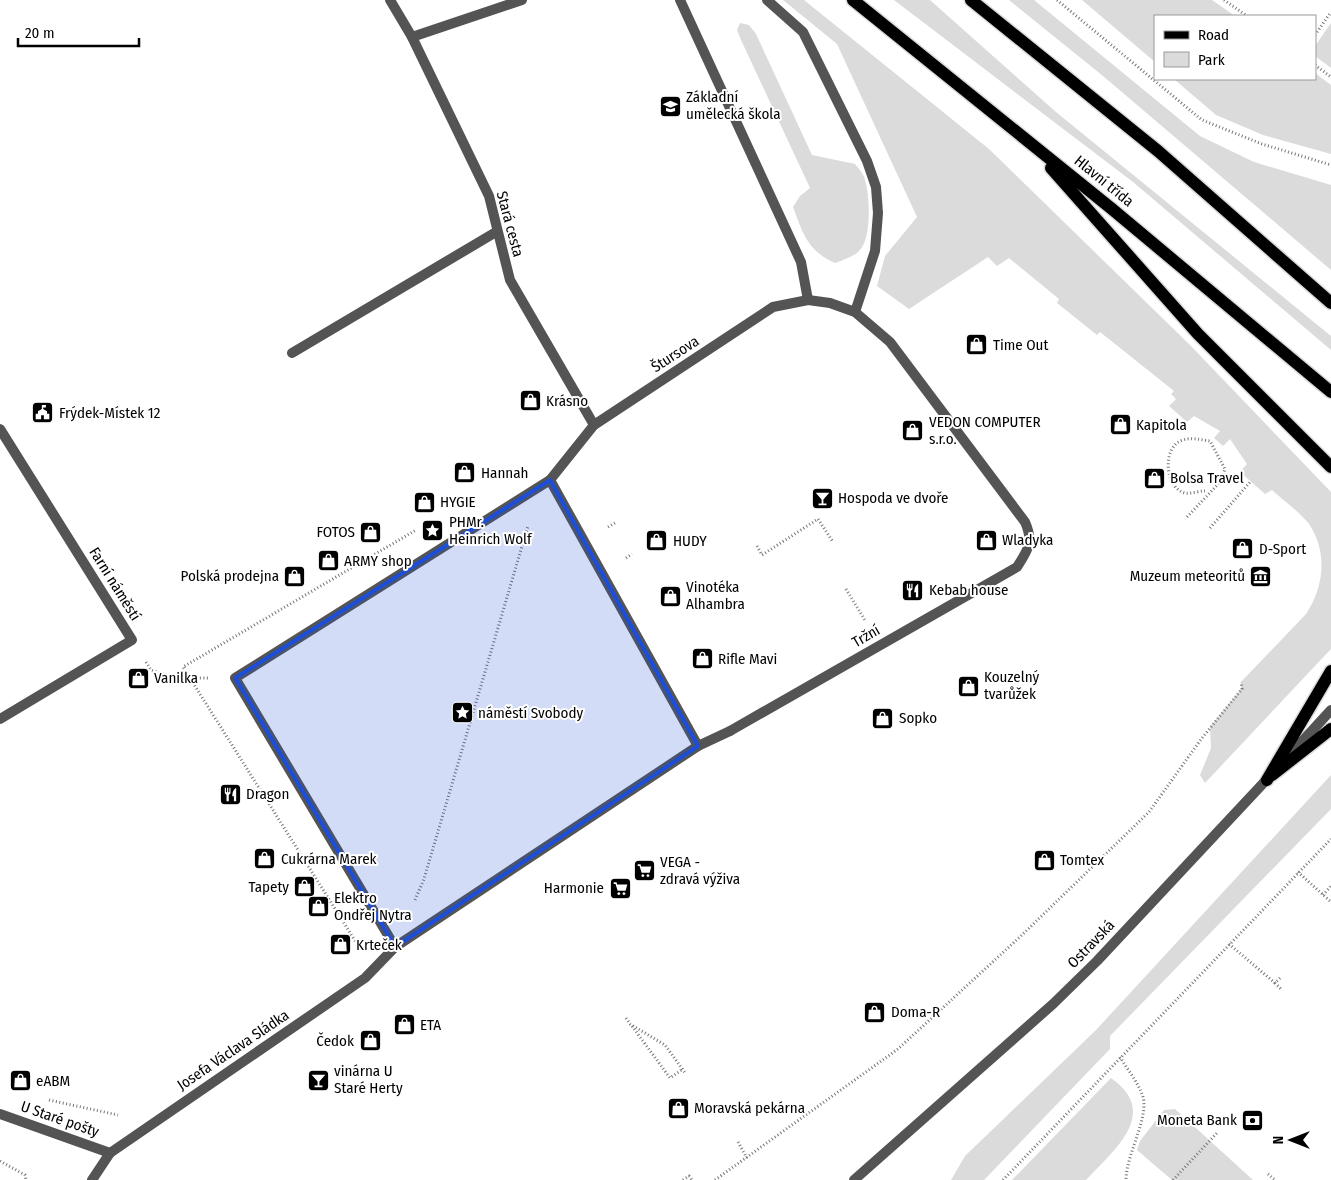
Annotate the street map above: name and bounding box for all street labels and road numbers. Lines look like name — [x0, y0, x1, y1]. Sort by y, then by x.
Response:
street label: Hlavní třída — [1071, 152, 1137, 210]
street label: Stará cesta — [493, 189, 527, 259]
street label: Štursova — [648, 332, 702, 376]
street label: Farní náměstí — [85, 544, 145, 624]
street label: Tržní — [849, 621, 883, 651]
street label: Ostravská — [1064, 916, 1118, 972]
street label: Josefa Václava Sládka — [174, 1006, 292, 1094]
street label: U Staré pošty — [19, 1097, 102, 1141]

